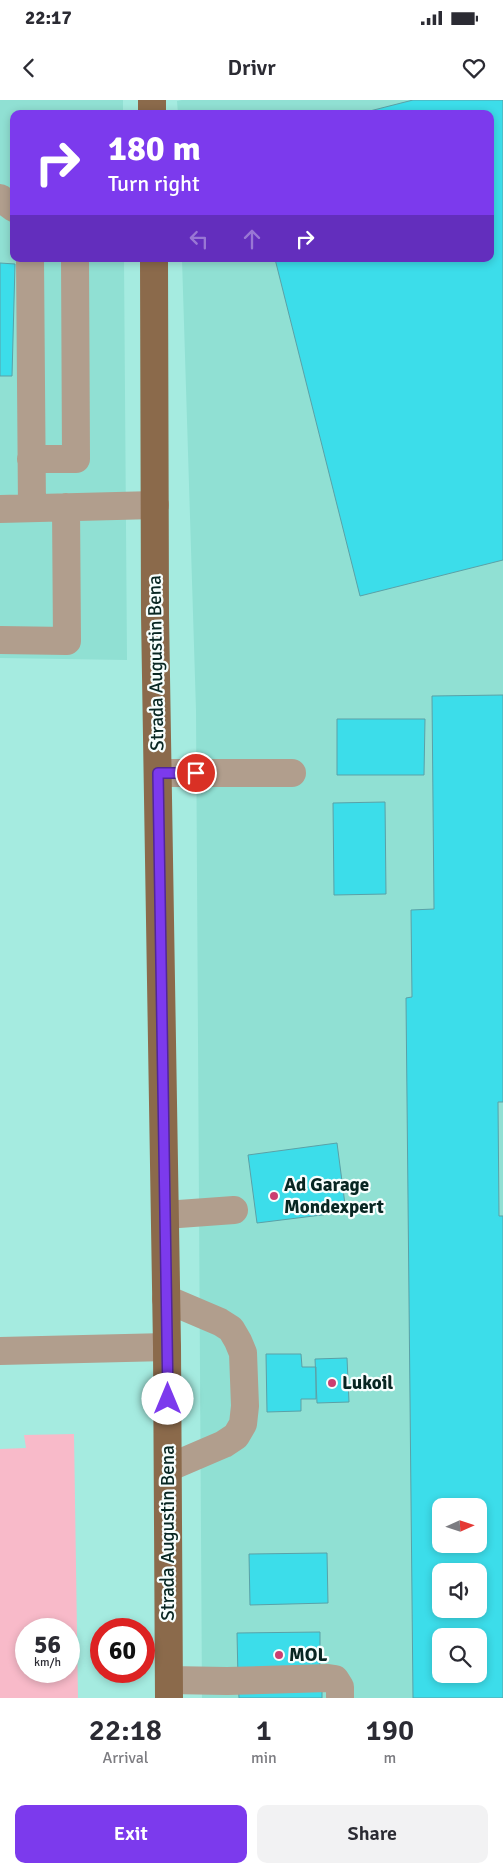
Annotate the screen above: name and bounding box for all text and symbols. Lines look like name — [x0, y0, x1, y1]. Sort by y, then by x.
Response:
text: 22:17 — [25, 6, 72, 30]
icon: back — [15, 54, 43, 82]
text: Drivr — [227, 54, 276, 81]
icon: heart — [460, 54, 488, 82]
text: 180 m — [108, 127, 201, 170]
icon: right — [25, 130, 90, 195]
text: Turn right — [108, 170, 200, 197]
icon: left — [185, 225, 213, 253]
icon: ahead — [238, 225, 266, 253]
icon: right — [291, 225, 319, 253]
street label: Strada Augustin Bena — [142, 575, 170, 751]
pin — [175, 752, 217, 794]
icon: arrive — [182, 759, 210, 787]
place label: Ad Garage Mondexpert — [284, 1173, 384, 1219]
marker: Ad Garage Mondexpert — [268, 1190, 280, 1202]
place label: Lukoil — [342, 1371, 393, 1395]
position arrow — [141, 1372, 193, 1424]
marker: Lukoil — [326, 1377, 338, 1389]
street label: Strada Augustin Bena — [156, 1445, 180, 1621]
north arrow — [432, 1498, 488, 1552]
map controls — [432, 1498, 487, 1683]
button: sound — [432, 1563, 487, 1618]
speed limit sign: 60 — [90, 1618, 155, 1683]
button: search — [432, 1628, 487, 1683]
text: 56 — [34, 1629, 61, 1660]
place label: MOL — [289, 1643, 328, 1667]
marker: MOL — [273, 1649, 285, 1661]
text: km/h — [34, 1655, 61, 1670]
text: 22:18 — [89, 1712, 162, 1749]
text: 1 — [256, 1712, 272, 1749]
text: 190 — [366, 1712, 414, 1749]
text: Arrival — [102, 1748, 148, 1768]
text: min — [251, 1748, 277, 1768]
text: m — [383, 1748, 396, 1768]
button: Exit — [15, 1805, 247, 1863]
button: Share — [257, 1805, 488, 1863]

